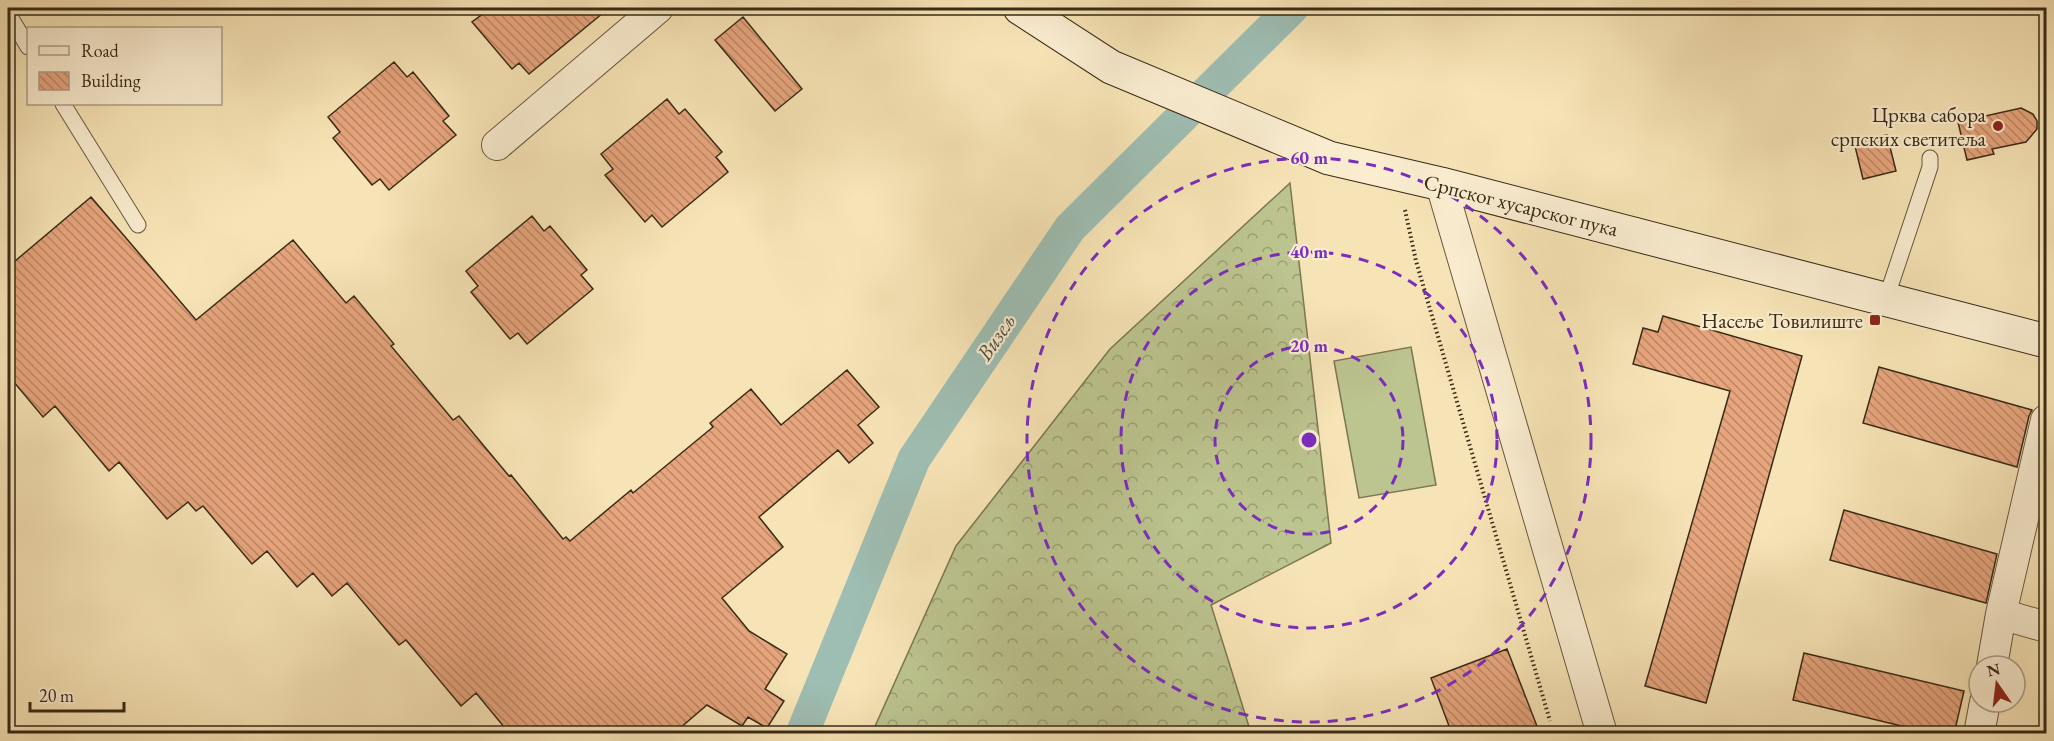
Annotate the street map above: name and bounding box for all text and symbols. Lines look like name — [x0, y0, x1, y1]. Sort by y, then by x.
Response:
legend — [27, 27, 222, 105]
text: Road — [81, 39, 120, 62]
text: Building — [81, 69, 141, 92]
place label: Црква сабора српских светитеља — [1831, 101, 1987, 152]
marker: Црква сабора српских светитеља — [1991, 119, 2005, 133]
text: 60 m — [1290, 146, 1328, 169]
street label: Српског хусарског пука — [1421, 168, 1622, 242]
text: 40 m — [1290, 240, 1328, 263]
place label: Насеље Товилиште — [1701, 307, 1863, 334]
water label: Визељ — [969, 308, 1022, 367]
marker: Насеље Товилиште — [1868, 313, 1882, 327]
text: 20 m — [1290, 334, 1328, 357]
centre of rings — [1299, 430, 1319, 450]
north arrow — [1967, 654, 2027, 714]
text: N — [1985, 658, 2002, 682]
scale bar — [30, 675, 124, 713]
text: 20 m — [39, 684, 74, 707]

